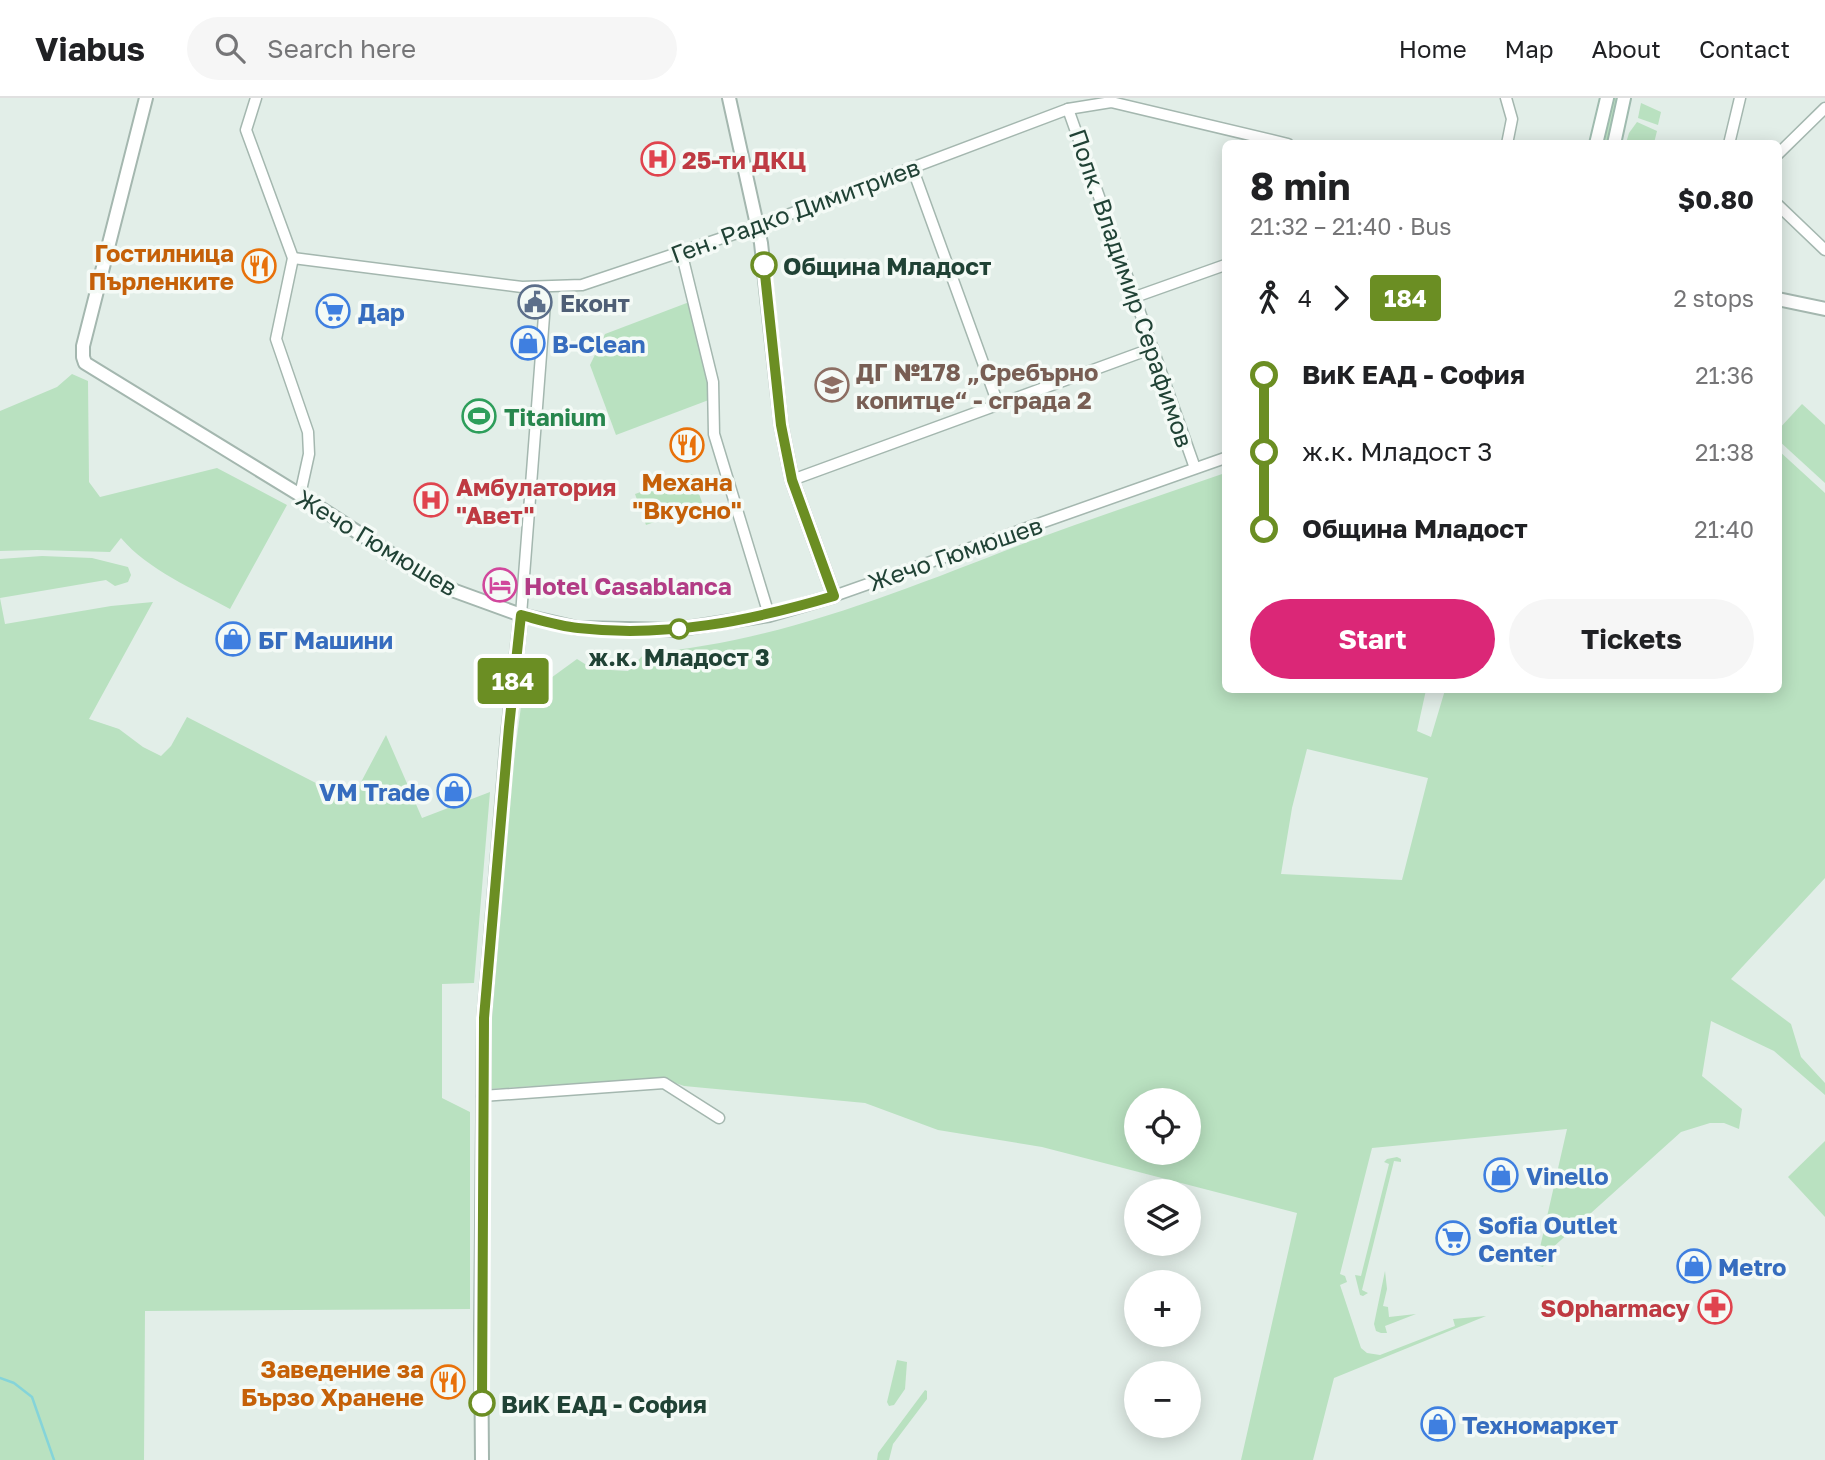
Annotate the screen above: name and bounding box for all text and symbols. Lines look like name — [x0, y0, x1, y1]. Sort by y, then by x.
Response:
search box — [187, 17, 677, 80]
text: Viabus — [35, 29, 145, 68]
icon: search — [211, 29, 249, 67]
text: Search here — [267, 33, 416, 64]
text: Home — [1399, 34, 1467, 63]
text: Map — [1505, 34, 1554, 63]
text: About — [1592, 34, 1661, 63]
text: Contact — [1699, 34, 1790, 63]
street label: Полк. Владимир Серафимов — [1064, 125, 1200, 451]
hospital icon: 25-ти ДКЦ — [639, 140, 677, 178]
place label: 25-ти ДКЦ — [682, 145, 806, 174]
street label: Ген. Радко Димитриев — [667, 151, 923, 269]
text: 8 min — [1250, 163, 1350, 208]
text: $0.80 — [1678, 184, 1754, 215]
text: 21:32 – 21:40 · Bus — [1250, 212, 1451, 240]
place label: Гостилница Пърленките — [89, 238, 234, 295]
restaurant icon: Гостилница Пърленките — [240, 247, 278, 285]
place label: Община Младост — [783, 251, 991, 280]
marker: Община Младост — [751, 252, 777, 278]
icon: walk — [1250, 279, 1288, 317]
icon: forward — [1322, 279, 1360, 317]
public building icon: Еконт — [516, 283, 554, 321]
text: 184 — [1384, 283, 1427, 312]
text: 4 — [1298, 284, 1312, 312]
text: 2 stops — [1673, 284, 1754, 312]
place label: Еконт — [560, 288, 630, 317]
supermarket icon: Дар — [314, 292, 352, 330]
place label: Дар — [358, 297, 405, 326]
shop icon: B-Clean — [509, 324, 547, 362]
place label: B-Clean — [552, 329, 646, 358]
place label: ДГ №178 „Сребърно копитце“ - сграда 2 — [856, 357, 1098, 414]
text: ВиК ЕАД - София — [1302, 359, 1525, 390]
text: 21:36 — [1695, 361, 1754, 389]
school or university icon: ДГ №178 „Сребърно копитце“ - сграда 2 — [813, 366, 851, 404]
sports icon: Titanium — [460, 397, 498, 435]
place label: Titanium — [504, 402, 606, 431]
restaurant icon: Механа "Вкусно" — [668, 426, 706, 464]
text: ж.к. Младост 3 — [1302, 436, 1493, 467]
text: 21:38 — [1695, 438, 1754, 466]
place label: Механа "Вкусно" — [632, 467, 742, 524]
place label: Амбулатория "Авет" — [456, 472, 616, 529]
hospital icon: Амбулатория "Авет" — [412, 481, 450, 519]
street label: Жечо Гюмюшев — [291, 483, 463, 601]
street label: Жечо Гюмюшев — [864, 510, 1046, 596]
text: Община Младост — [1302, 513, 1528, 544]
text: 21:40 — [1694, 515, 1754, 543]
hotel icon: Hotel Casablanca — [481, 566, 519, 604]
place label: Hotel Casablanca — [524, 571, 732, 600]
button: Start — [1250, 599, 1495, 679]
button: Tickets — [1509, 599, 1754, 679]
marker: ж.к. Младост 3 — [669, 619, 689, 639]
shop icon: БГ Машини — [214, 620, 252, 658]
place label: БГ Машини — [258, 625, 393, 654]
place label: ж.к. Младост 3 — [588, 642, 770, 671]
line badge: 184 — [473, 658, 553, 704]
text: 184 — [492, 666, 534, 695]
shop icon: VM Trade — [435, 772, 473, 810]
place label: VM Trade — [319, 777, 430, 806]
map controls — [1124, 1088, 1201, 1438]
button: locate — [1124, 1088, 1201, 1165]
shop icon: Vinello — [1482, 1156, 1520, 1194]
place label: Vinello — [1526, 1161, 1609, 1190]
button: layers — [1124, 1179, 1201, 1256]
place label: Sofia Outlet Center — [1478, 1210, 1618, 1267]
supermarket icon: Sofia Outlet Center — [1434, 1219, 1472, 1257]
shop icon: Metro — [1675, 1247, 1713, 1285]
place label: Metro — [1718, 1252, 1786, 1281]
button: + — [1124, 1270, 1201, 1347]
pharmacy icon: SOpharmacy — [1696, 1288, 1734, 1326]
place label: SOpharmacy — [1540, 1293, 1691, 1322]
place label: Заведение за Бързо Хранене — [241, 1354, 424, 1411]
button: − — [1124, 1361, 1201, 1438]
restaurant icon: Заведение за Бързо Хранене — [429, 1363, 467, 1401]
place label: ВиК ЕАД - София — [501, 1389, 707, 1418]
marker: ВиК ЕАД - София — [469, 1390, 495, 1416]
shop icon: Техномаркет — [1419, 1405, 1457, 1443]
place label: Техномаркет — [1462, 1410, 1618, 1439]

